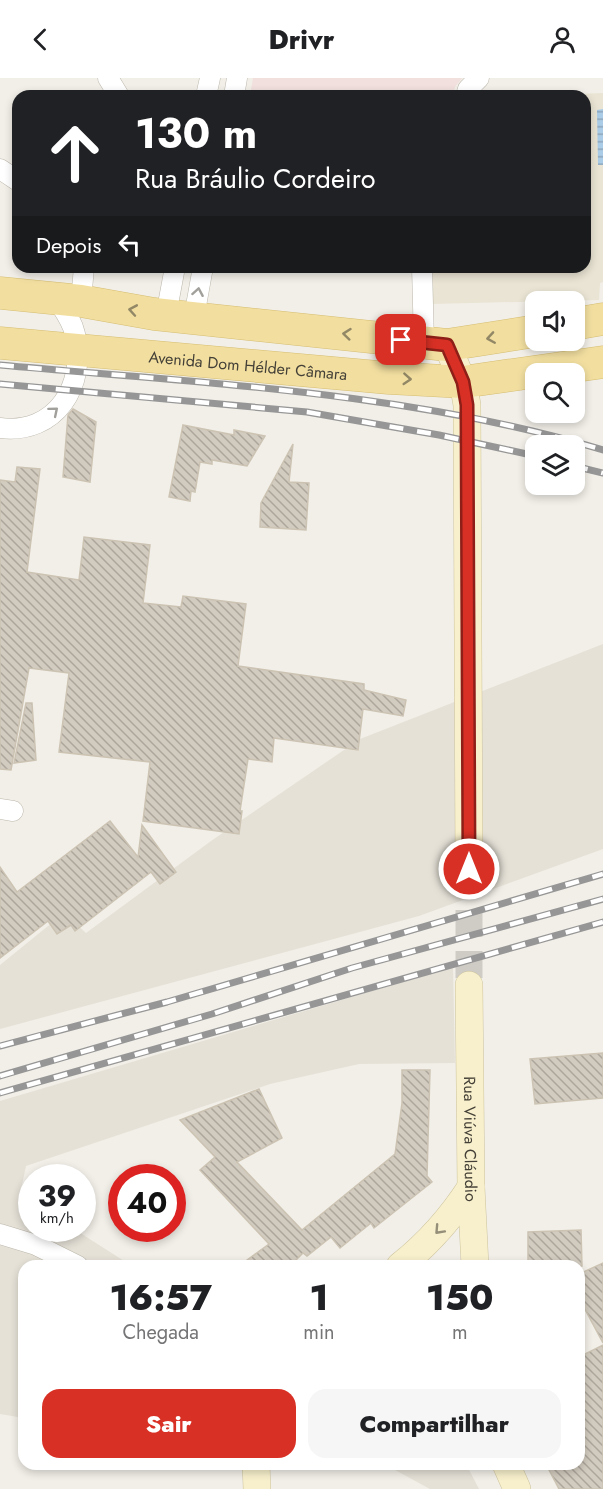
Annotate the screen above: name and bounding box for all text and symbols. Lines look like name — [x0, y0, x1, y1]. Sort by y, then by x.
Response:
text: Drivr — [268, 20, 335, 59]
icon: back — [24, 23, 57, 56]
icon: person — [546, 23, 579, 56]
text: 130 m — [135, 103, 257, 164]
icon: ahead — [36, 114, 114, 192]
text: Rua Bráulio Cordeiro — [135, 159, 375, 198]
icon: left — [113, 228, 146, 261]
text: Depois — [36, 229, 101, 261]
one-way arrow — [192, 287, 204, 297]
map controls — [525, 291, 585, 495]
button: sound — [525, 291, 585, 351]
one-way arrow — [128, 304, 138, 317]
pin — [375, 314, 426, 365]
icon: arrive — [384, 323, 417, 356]
one-way arrow — [343, 329, 352, 341]
one-way arrow — [487, 332, 496, 344]
street label: Avenida Dom Hélder Câmara — [148, 345, 348, 386]
button: search — [525, 363, 585, 423]
one-way arrow — [402, 373, 411, 386]
one-way arrow — [47, 407, 58, 418]
button: layers — [525, 435, 585, 495]
position arrow — [437, 837, 501, 901]
street label: Rua Viúva Cláudio — [458, 1076, 483, 1203]
speed limit sign: 40 — [108, 1164, 186, 1242]
text: 39 — [38, 1174, 76, 1217]
text: km/h — [40, 1207, 74, 1229]
one-way arrow — [436, 1223, 447, 1234]
text: 16:57 — [109, 1271, 212, 1323]
text: 1 — [309, 1271, 328, 1323]
text: 150 — [426, 1271, 494, 1323]
text: Chegada — [122, 1318, 199, 1347]
text: min — [303, 1318, 335, 1347]
text: m — [452, 1318, 468, 1347]
button: Sair — [42, 1389, 296, 1458]
button: Compartilhar — [308, 1389, 561, 1458]

